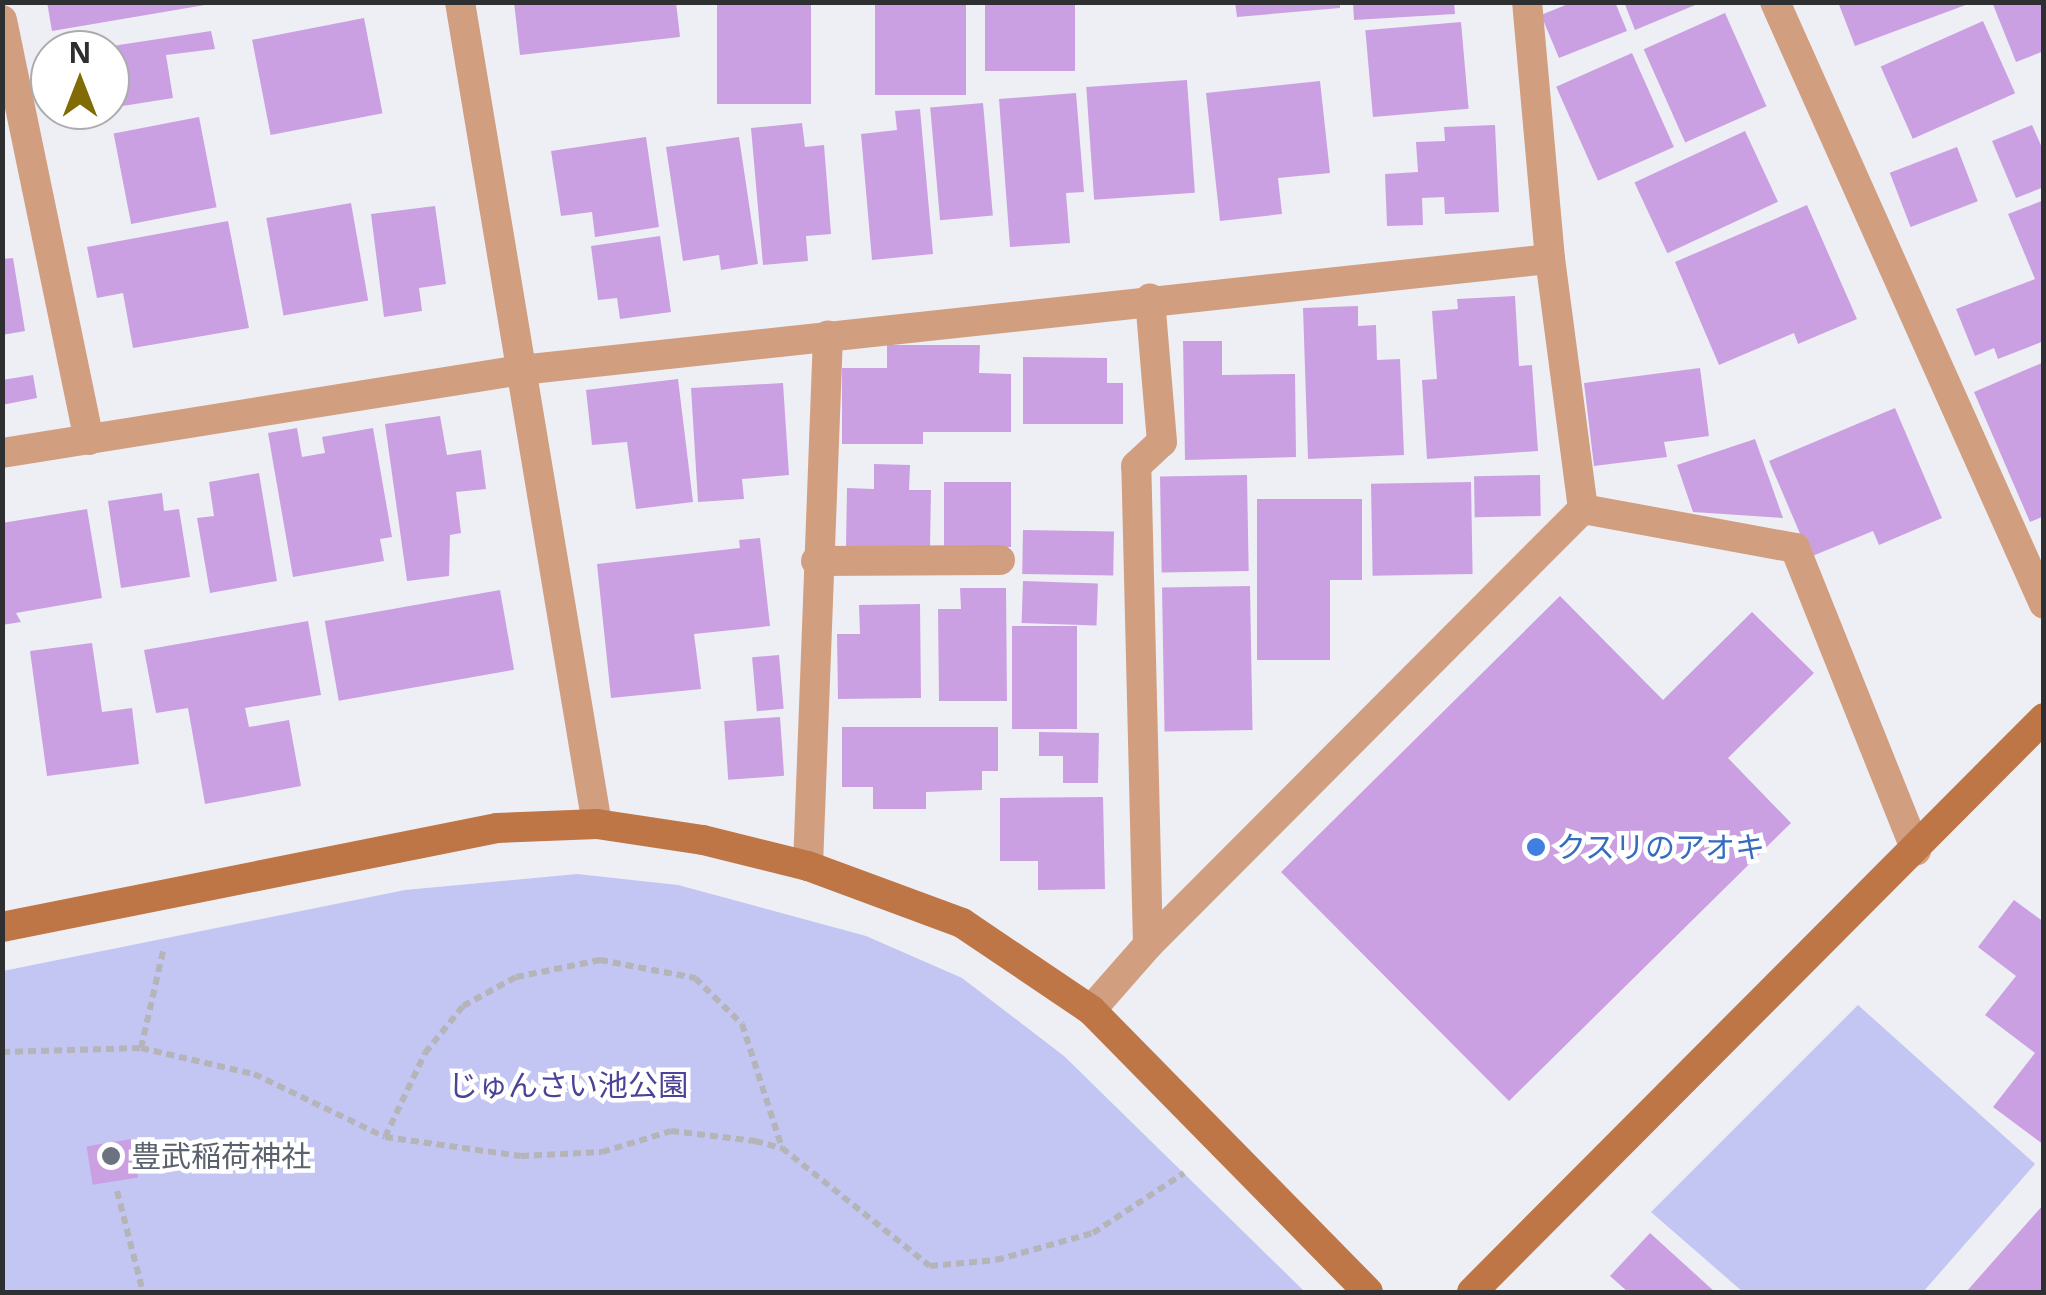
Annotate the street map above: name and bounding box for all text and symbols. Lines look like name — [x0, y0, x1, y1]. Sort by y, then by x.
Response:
north arrow — [30, 30, 130, 130]
text: N — [69, 33, 91, 71]
place label: クスリのアオキ — [1556, 829, 1766, 865]
marker: クスリのアオキ — [1525, 836, 1547, 858]
park label: じゅんさい池公園 — [448, 1067, 688, 1103]
place label: 豊武稲荷神社 — [131, 1138, 311, 1174]
marker: 豊武稲荷神社 — [100, 1145, 122, 1167]

